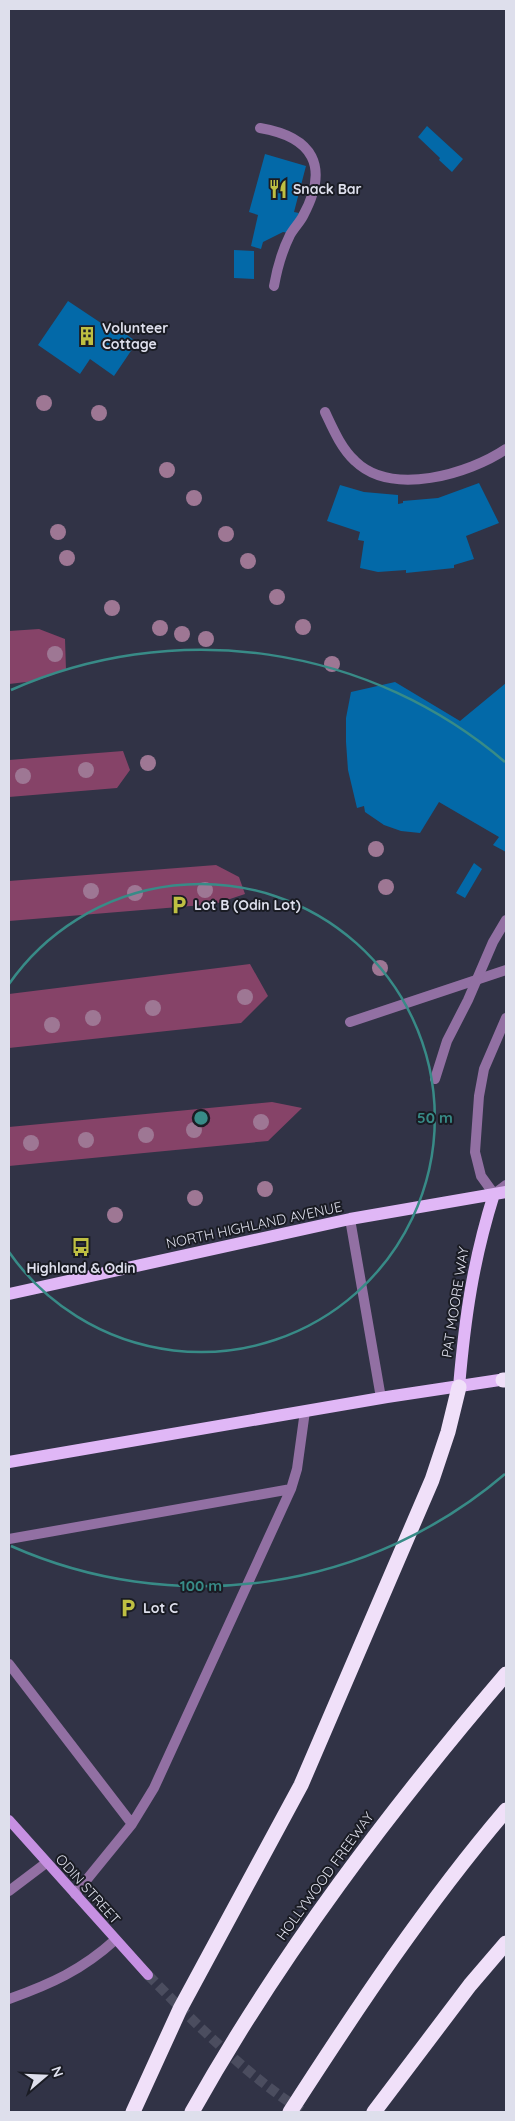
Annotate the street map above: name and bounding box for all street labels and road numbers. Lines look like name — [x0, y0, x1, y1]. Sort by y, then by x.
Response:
street label: NORTH HIGHLAND AVENUE — [164, 1198, 344, 1252]
street label: PAT MOORE WAY — [437, 1245, 473, 1359]
street label: HOLLYWOOD FREEWAY — [272, 1808, 378, 1944]
street label: ODIN STREET — [52, 1850, 124, 1928]

